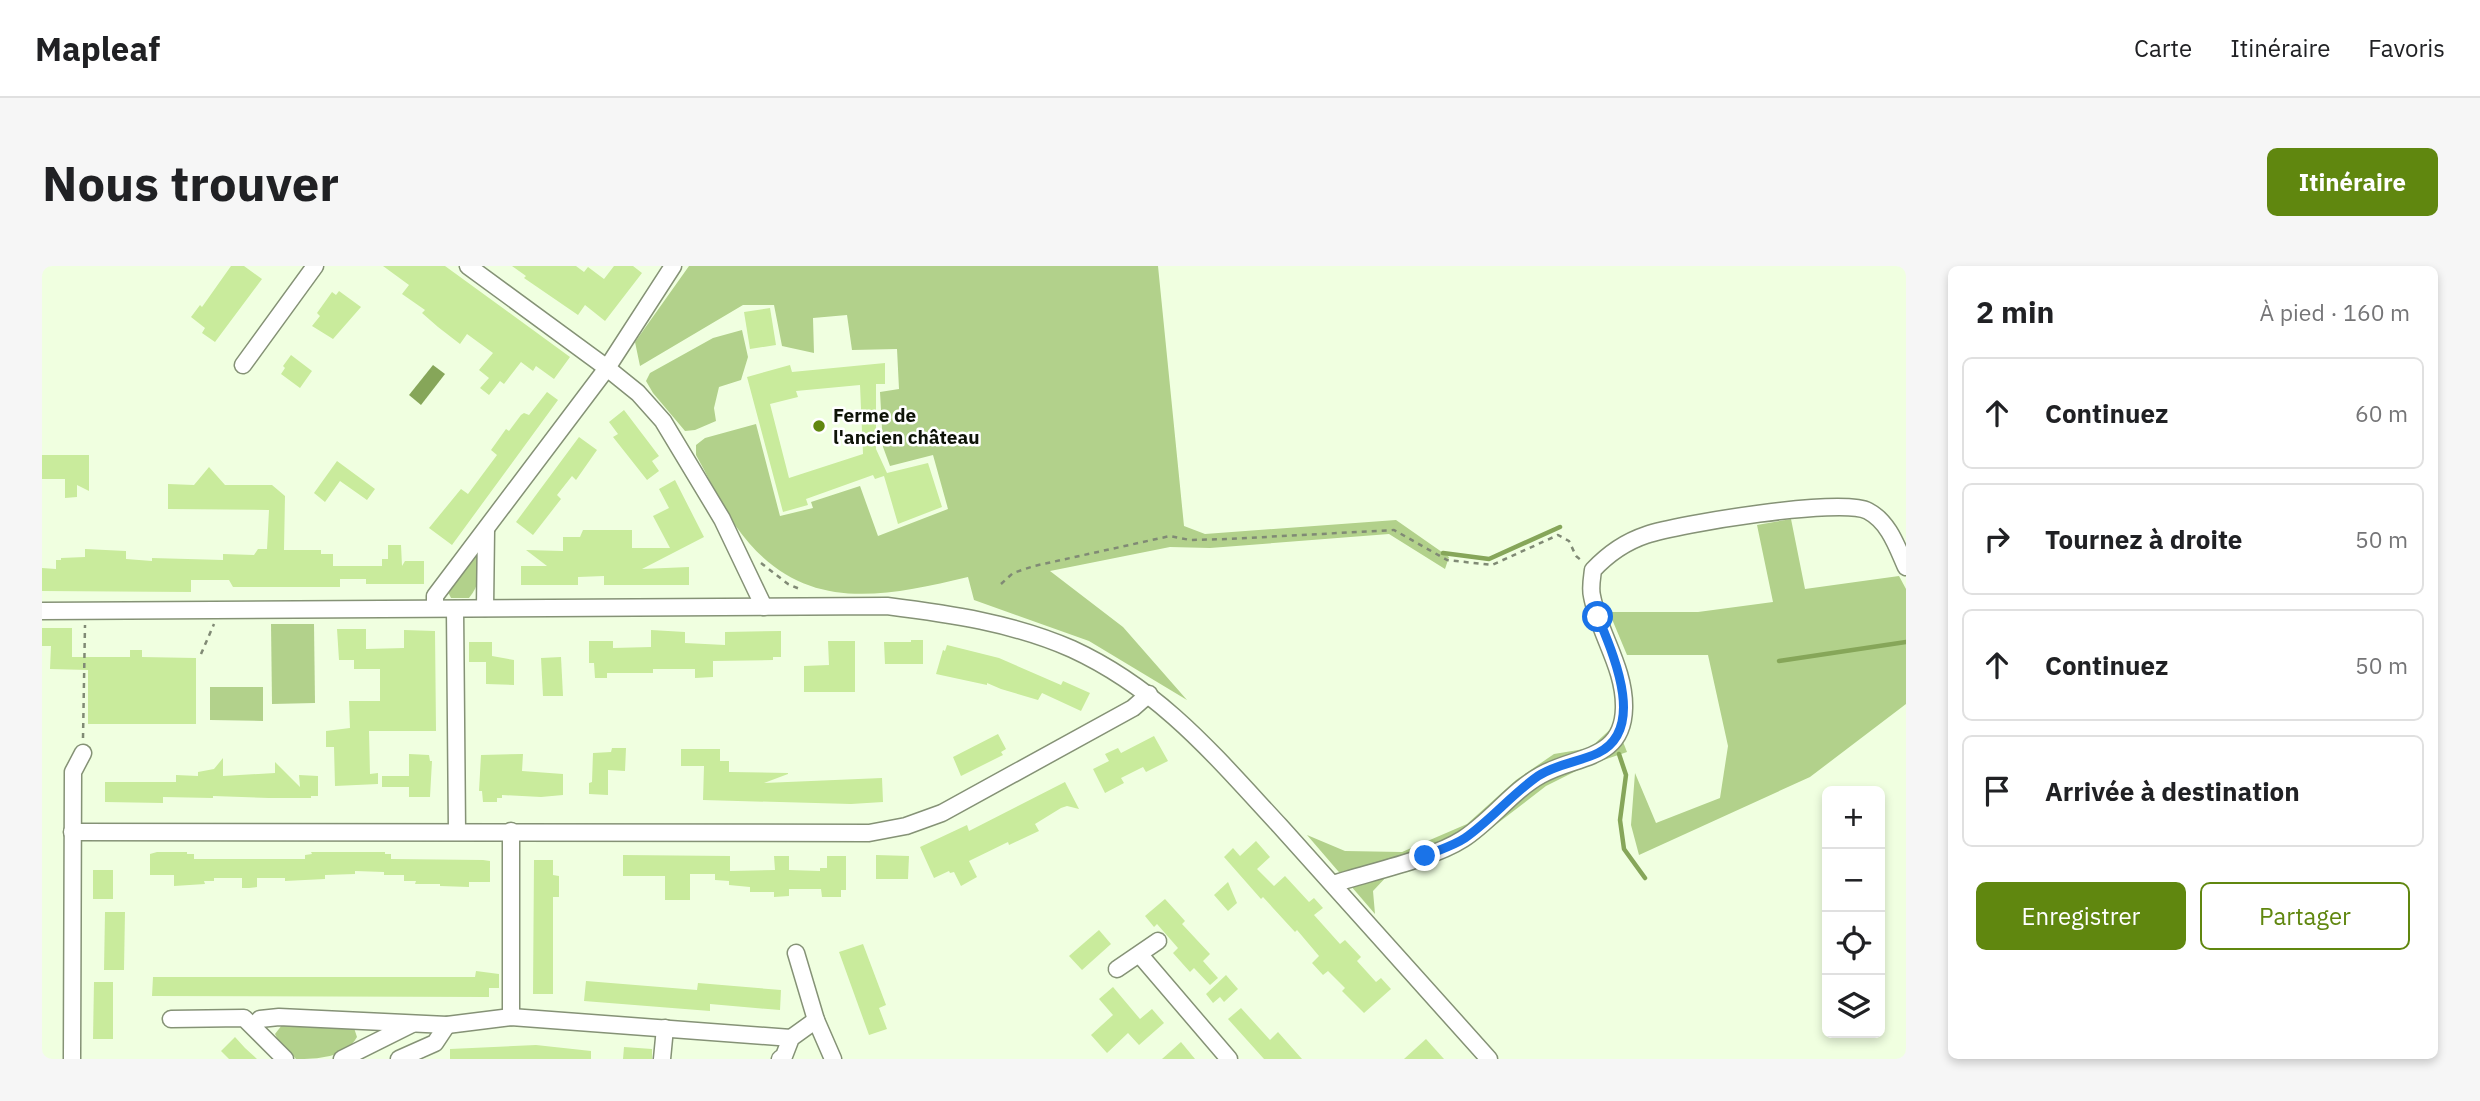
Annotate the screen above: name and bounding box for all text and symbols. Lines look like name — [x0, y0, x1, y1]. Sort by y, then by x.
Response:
text: Mapleaf — [35, 27, 160, 70]
text: Carte — [2134, 32, 2192, 64]
text: Itinéraire — [2230, 32, 2330, 64]
text: Favoris — [2368, 32, 2445, 64]
button: Itinéraire — [2267, 148, 2438, 216]
text: Nous trouver — [42, 151, 339, 214]
text: 2 min — [1976, 292, 2054, 331]
text: À pied · 160 m — [2260, 297, 2410, 327]
icon: ahead — [1978, 394, 2016, 432]
text: Continuez — [2045, 396, 2168, 430]
text: 60 m — [2355, 398, 2408, 428]
place label: Ferme de l'ancien château — [833, 403, 980, 449]
marker: Ferme de l'ancien château — [811, 418, 827, 434]
icon: right — [1978, 520, 2016, 558]
text: Tournez à droite — [2045, 522, 2242, 556]
text: 50 m — [2355, 524, 2408, 554]
route start — [1582, 601, 1613, 632]
icon: ahead — [1978, 646, 2016, 684]
text: Continuez — [2045, 648, 2168, 682]
text: 50 m — [2355, 650, 2408, 680]
icon: arrive — [1978, 772, 2016, 810]
text: Arrivée à destination — [2045, 774, 2300, 808]
map controls — [1822, 786, 1885, 1038]
button: + — [1822, 786, 1885, 849]
route end — [1409, 840, 1440, 871]
button: − — [1822, 849, 1885, 912]
button: Enregistrer — [1976, 882, 2186, 950]
button: Partager — [2200, 882, 2410, 950]
button: locate — [1822, 912, 1885, 975]
button: layers — [1822, 975, 1885, 1038]

